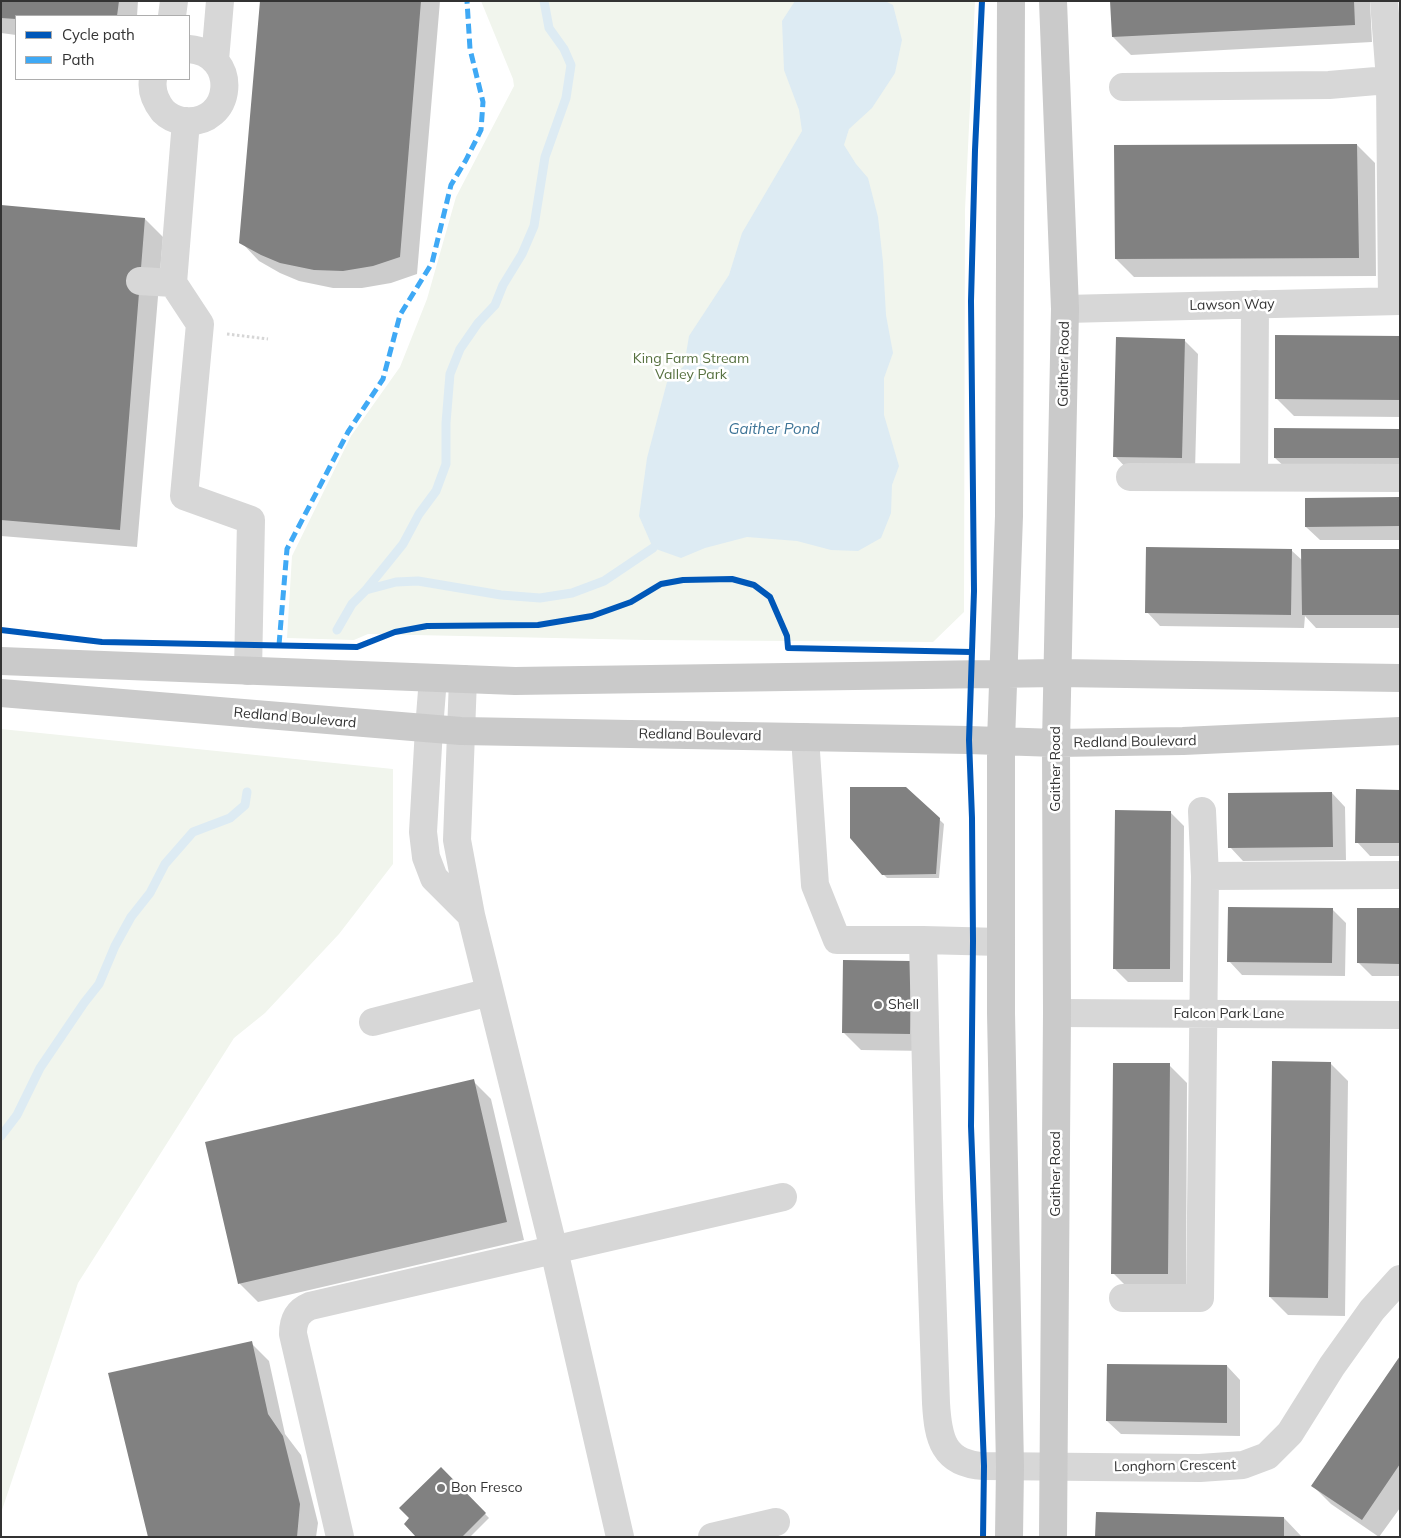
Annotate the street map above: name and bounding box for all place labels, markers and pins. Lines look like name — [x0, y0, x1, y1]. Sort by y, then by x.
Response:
place label: Shell — [888, 997, 919, 1013]
marker: Shell — [872, 999, 884, 1011]
place label: Bon Fresco — [451, 1480, 522, 1496]
marker: Bon Fresco — [435, 1482, 447, 1494]

